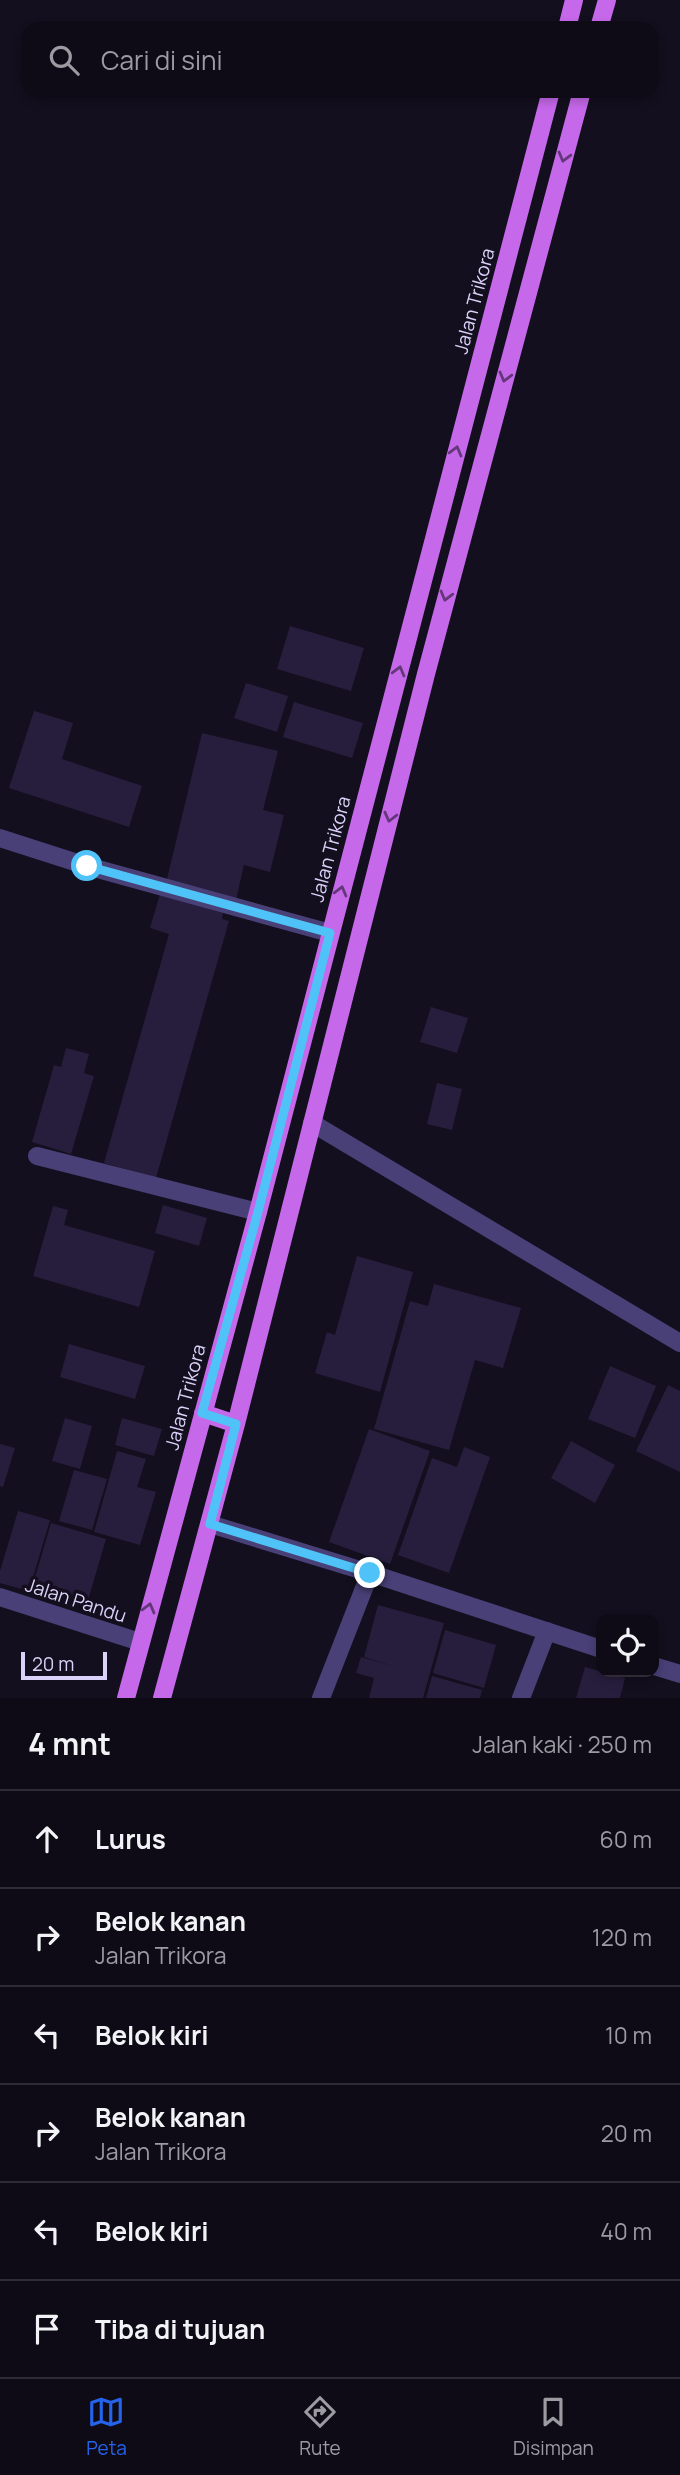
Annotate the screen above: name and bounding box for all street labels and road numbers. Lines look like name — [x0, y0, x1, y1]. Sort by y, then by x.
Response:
street label: Jalan Trikora — [447, 245, 501, 357]
street label: Jalan Trikora — [303, 793, 357, 905]
street label: Jalan Trikora — [158, 1341, 212, 1453]
street label: Jalan Pandu — [22, 1571, 130, 1629]

